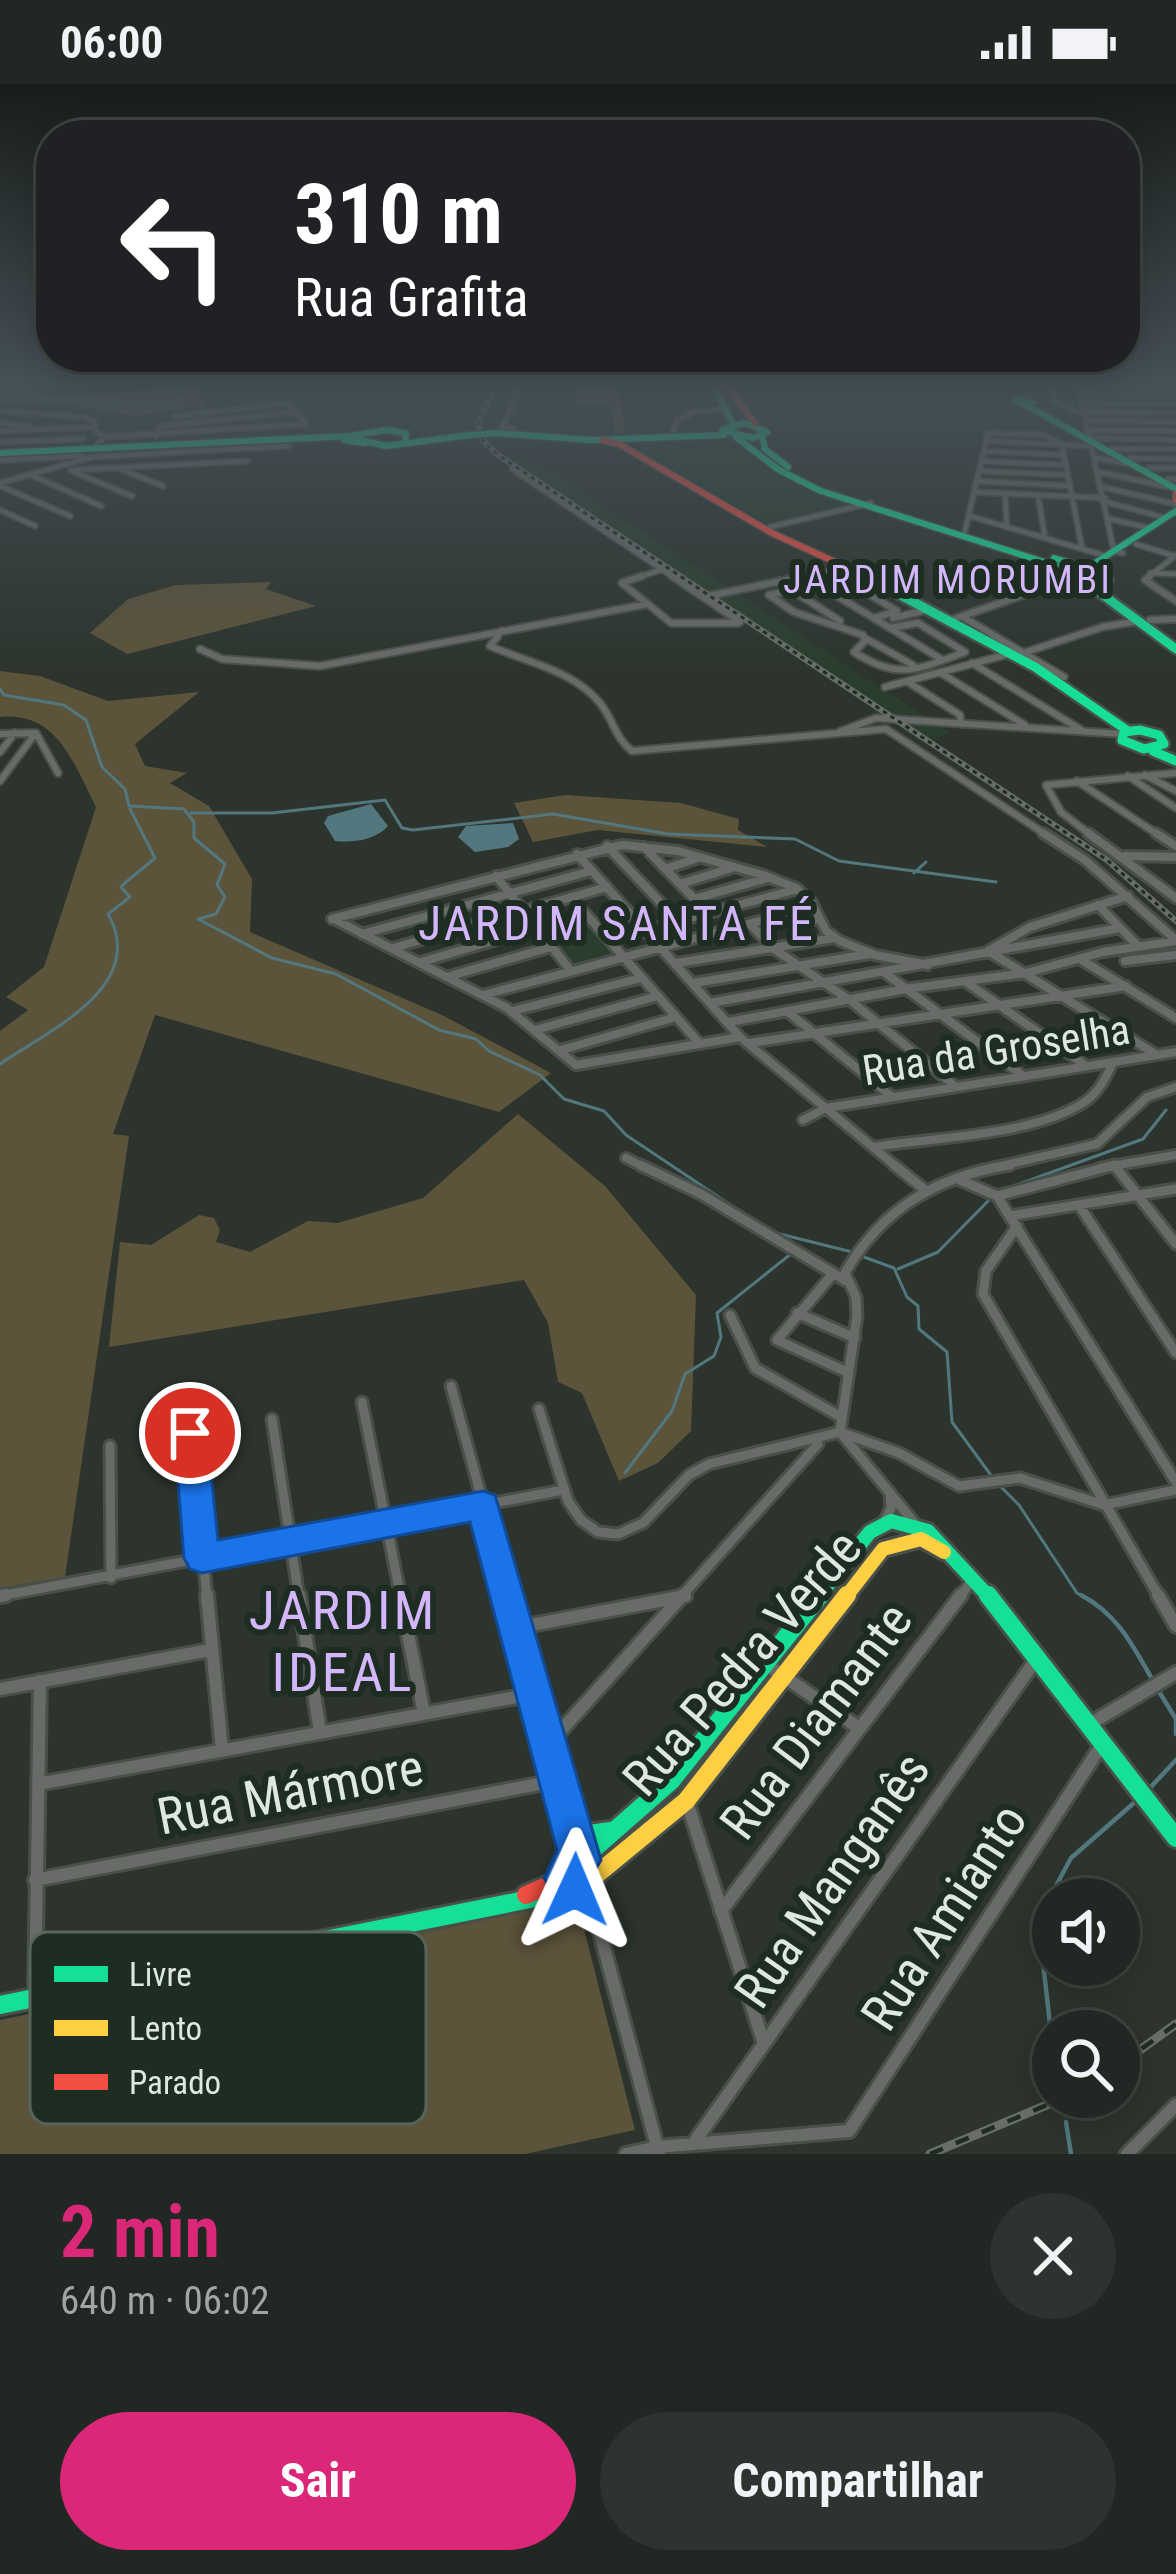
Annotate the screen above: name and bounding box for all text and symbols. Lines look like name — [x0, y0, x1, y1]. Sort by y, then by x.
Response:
text: 06:00 — [60, 16, 163, 69]
text: 310 m — [294, 165, 503, 264]
icon: left — [96, 168, 252, 324]
text: Rua Grafita — [294, 266, 529, 329]
district label: JARDIM MORUMBI — [783, 557, 1113, 603]
district label: JARDIM SANTA FÉ — [418, 895, 816, 952]
street label: Rua da Groselha — [859, 1005, 1133, 1095]
pin — [139, 1382, 241, 1484]
icon: arrive — [157, 1400, 223, 1466]
street label: Rua Pedra Verde — [611, 1519, 873, 1807]
district label: JARDIM IDEAL — [249, 1579, 437, 1704]
street label: Rua Diamante — [708, 1592, 924, 1850]
street label: Rua Mármore — [152, 1737, 428, 1847]
street label: Rua Manganês — [723, 1741, 941, 2019]
street label: Rua Amianto — [849, 1793, 1039, 2041]
position arrow — [512, 1827, 638, 1953]
map controls — [1032, 1878, 1140, 2118]
button: sound — [1032, 1878, 1140, 1986]
legend — [30, 1932, 426, 2124]
text: Livre — [129, 1955, 192, 1994]
text: Lento — [129, 2009, 202, 2048]
button: search — [1032, 2010, 1140, 2118]
text: Parado — [129, 2063, 221, 2102]
text: 2 min — [60, 2190, 220, 2275]
button: close — [990, 2193, 1116, 2319]
text: 640 m · 06:02 — [60, 2278, 270, 2324]
button: Sair — [60, 2412, 576, 2550]
button: Compartilhar — [600, 2412, 1116, 2550]

